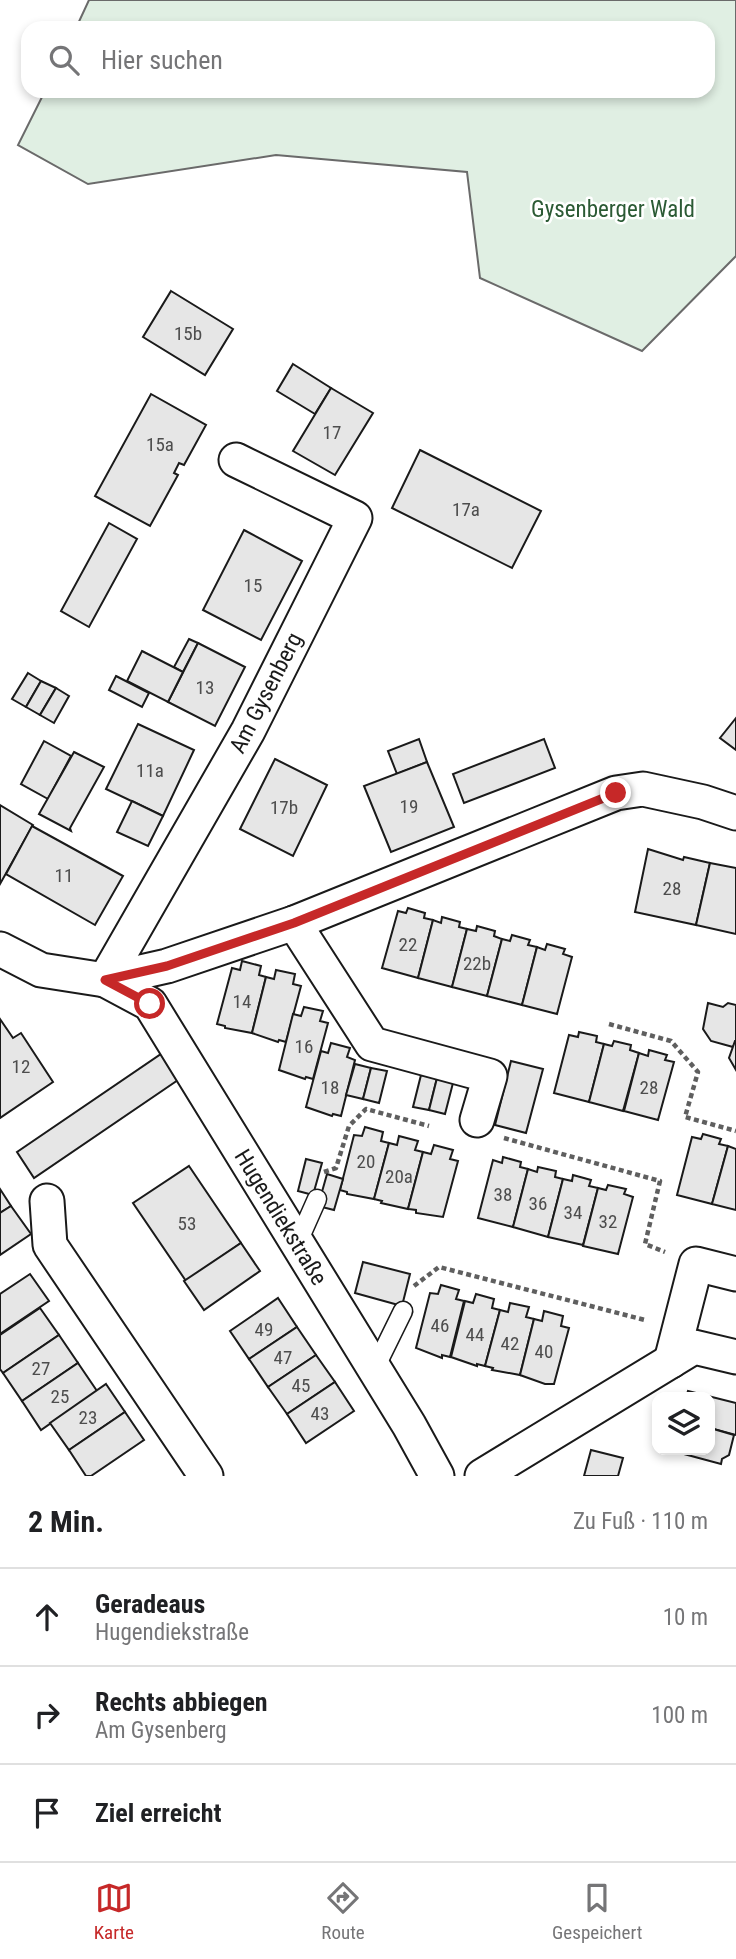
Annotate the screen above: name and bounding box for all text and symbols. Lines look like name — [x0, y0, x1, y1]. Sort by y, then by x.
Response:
search box — [21, 21, 715, 98]
icon: search — [45, 41, 83, 79]
text: Hier suchen — [101, 45, 223, 75]
park label: Gysenberger Wald — [531, 196, 695, 223]
house number: 15b — [174, 322, 202, 345]
house number: 17 — [323, 421, 341, 444]
house number: 15a — [146, 433, 174, 456]
house number: 17a — [452, 498, 480, 521]
house number: 15 — [244, 574, 262, 597]
street label: Am Gysenberg — [224, 628, 308, 758]
house number: 13 — [196, 676, 214, 699]
house number: 11a — [136, 759, 164, 782]
route end — [600, 777, 631, 808]
house number: 19 — [400, 795, 418, 818]
house number: 17b — [270, 796, 298, 819]
house number: 11 — [55, 864, 73, 887]
house number: 28 — [663, 877, 681, 900]
house number: 22 — [399, 933, 417, 956]
house number: 22b — [463, 952, 491, 975]
route start — [134, 988, 165, 1019]
house number: 14 — [233, 990, 251, 1013]
house number: 16 — [295, 1035, 313, 1058]
house number: 12 — [12, 1055, 30, 1078]
house number: 18 — [321, 1076, 339, 1099]
house number: 28 — [640, 1076, 658, 1099]
street label: Hugendiekstraße — [229, 1144, 333, 1290]
house number: 20 — [357, 1150, 375, 1173]
house number: 20a — [385, 1165, 413, 1188]
house number: 38 — [494, 1183, 512, 1206]
house number: 36 — [529, 1192, 547, 1215]
house number: 34 — [564, 1201, 582, 1224]
house number: 32 — [599, 1210, 617, 1233]
house number: 53 — [178, 1212, 196, 1235]
house number: 46 — [431, 1314, 449, 1337]
house number: 49 — [255, 1318, 273, 1341]
house number: 44 — [466, 1323, 484, 1346]
house number: 42 — [501, 1332, 519, 1355]
house number: 40 — [535, 1340, 553, 1363]
house number: 47 — [274, 1346, 292, 1369]
house number: 27 — [32, 1357, 50, 1380]
house number: 45 — [292, 1374, 310, 1397]
house number: 25 — [51, 1385, 69, 1408]
map controls — [652, 1392, 715, 1455]
button: layers — [652, 1392, 715, 1455]
house number: 43 — [311, 1402, 329, 1425]
house number: 23 — [79, 1406, 97, 1429]
text: 2 Min. — [28, 1504, 104, 1539]
text: Zu Fuß · 110 m — [573, 1508, 708, 1535]
text: Geradeaus — [95, 1589, 205, 1619]
icon: ahead — [28, 1598, 66, 1636]
text: 10 m — [663, 1604, 708, 1631]
text: Hugendiekstraße — [95, 1619, 249, 1646]
text: Rechts abbiegen — [95, 1687, 268, 1717]
icon: right — [28, 1696, 66, 1734]
text: 100 m — [651, 1702, 708, 1729]
text: Am Gysenberg — [95, 1717, 227, 1744]
icon: arrive — [28, 1794, 66, 1832]
text: Ziel erreicht — [95, 1798, 221, 1828]
tab: Karte — [94, 1879, 134, 1944]
tab: Route — [321, 1879, 365, 1944]
tab: Gespeichert — [552, 1879, 642, 1944]

